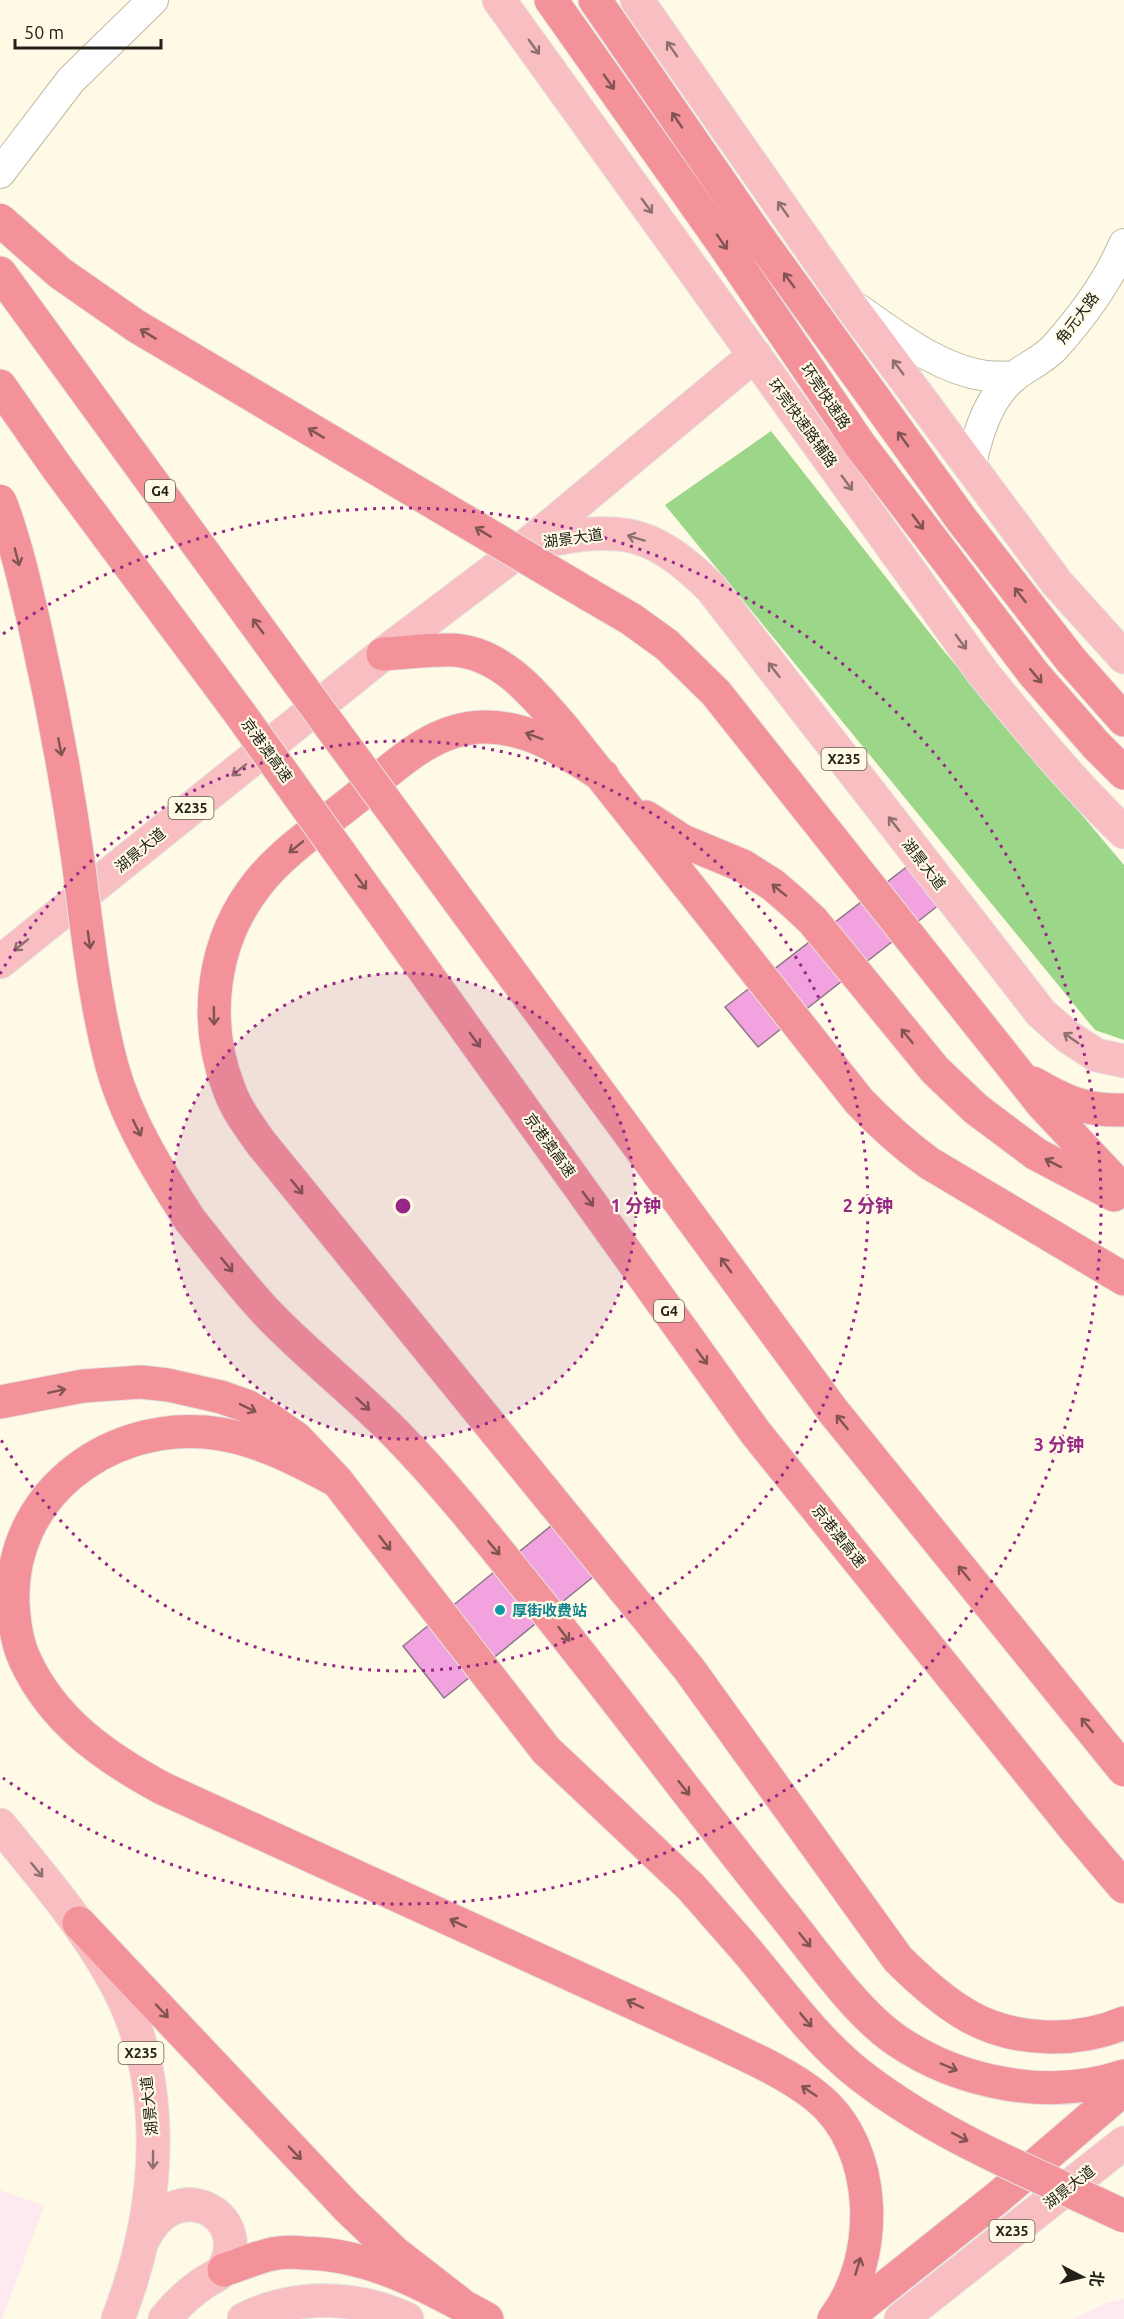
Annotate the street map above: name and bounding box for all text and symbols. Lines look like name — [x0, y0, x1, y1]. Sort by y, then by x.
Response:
scale bar — [15, 12, 160, 50]
text: 50 m — [24, 22, 64, 42]
one-way arrow — [527, 39, 540, 55]
one-way arrow — [666, 42, 678, 58]
one-way arrow — [603, 74, 615, 90]
one-way arrow — [671, 113, 683, 129]
one-way arrow — [641, 197, 654, 213]
one-way arrow — [777, 202, 789, 218]
one-way arrow — [716, 233, 728, 249]
one-way arrow — [783, 273, 795, 289]
street label: 角元大路 — [1052, 289, 1102, 347]
one-way arrow — [140, 327, 157, 339]
street label: 环莞快速路 — [798, 360, 854, 432]
one-way arrow — [891, 360, 904, 376]
street label: 环莞快速路辅路 — [765, 376, 841, 470]
one-way arrow — [308, 427, 325, 439]
one-way arrow — [897, 431, 909, 447]
one-way arrow — [841, 475, 853, 491]
road number: G4 — [145, 480, 175, 502]
one-way arrow — [911, 513, 924, 529]
street label: 湖景大道 — [542, 525, 604, 551]
one-way arrow — [475, 526, 492, 538]
one-way arrow — [627, 532, 646, 543]
one-way arrow — [12, 547, 24, 566]
one-way arrow — [1013, 587, 1026, 603]
one-way arrow — [251, 619, 264, 635]
one-way arrow — [955, 633, 967, 649]
one-way arrow — [768, 662, 781, 678]
one-way arrow — [1030, 668, 1043, 684]
street label: 京港澳高速 — [238, 715, 296, 785]
one-way arrow — [526, 730, 544, 741]
one-way arrow — [55, 736, 66, 756]
road number: X235 — [822, 748, 866, 770]
one-way arrow — [231, 763, 247, 776]
road number: X235 — [168, 797, 213, 819]
one-way arrow — [887, 816, 900, 832]
street label: 湖景大道 — [111, 825, 169, 875]
street label: 湖景大道 — [899, 835, 949, 893]
one-way arrow — [289, 840, 304, 854]
one-way arrow — [355, 873, 367, 889]
one-way arrow — [771, 884, 787, 897]
one-way arrow — [84, 929, 95, 949]
one-way arrow — [14, 938, 30, 951]
one-way arrow — [208, 1005, 220, 1025]
one-way arrow — [901, 1028, 914, 1044]
one-way arrow — [469, 1032, 481, 1048]
one-way arrow — [1064, 1032, 1080, 1044]
street label: 京港澳高速 — [521, 1110, 579, 1180]
one-way arrow — [132, 1118, 143, 1136]
one-way arrow — [1045, 1157, 1063, 1169]
one-way arrow — [290, 1179, 304, 1194]
one-way arrow — [582, 1190, 594, 1206]
text: 1 分钟 — [611, 1195, 661, 1215]
text: 2 分钟 — [843, 1195, 893, 1215]
centre of rings — [393, 1196, 413, 1216]
one-way arrow — [220, 1257, 233, 1273]
one-way arrow — [720, 1257, 733, 1273]
road number: G4 — [654, 1300, 684, 1322]
one-way arrow — [696, 1349, 708, 1365]
one-way arrow — [47, 1385, 67, 1396]
one-way arrow — [356, 1397, 371, 1411]
one-way arrow — [238, 1402, 256, 1414]
one-way arrow — [835, 1414, 848, 1430]
text: 3 分钟 — [1034, 1434, 1084, 1454]
street label: 京港澳高速 — [809, 1502, 869, 1570]
one-way arrow — [378, 1535, 391, 1551]
one-way arrow — [488, 1540, 501, 1556]
one-way arrow — [958, 1565, 971, 1581]
place label: 厚街收费站 — [512, 1602, 587, 1619]
marker: 厚街收费站 — [493, 1603, 507, 1617]
one-way arrow — [557, 1626, 570, 1642]
one-way arrow — [1081, 1717, 1094, 1733]
one-way arrow — [677, 1779, 690, 1795]
one-way arrow — [30, 1862, 43, 1878]
one-way arrow — [449, 1916, 467, 1928]
one-way arrow — [798, 1932, 811, 1948]
one-way arrow — [626, 1997, 644, 2009]
one-way arrow — [155, 2003, 169, 2018]
one-way arrow — [799, 2012, 813, 2027]
road number: X235 — [118, 2042, 164, 2064]
one-way arrow — [940, 2062, 958, 2073]
street label: 湖景大道 — [137, 2075, 161, 2137]
one-way arrow — [801, 2085, 817, 2097]
one-way arrow — [951, 2132, 969, 2143]
one-way arrow — [288, 2146, 303, 2161]
one-way arrow — [147, 2150, 159, 2170]
street label: 湖景大道 — [1040, 2162, 1098, 2212]
road number: X235 — [990, 2220, 1034, 2242]
north arrow — [1052, 2247, 1112, 2307]
one-way arrow — [853, 2257, 864, 2276]
text: 北 — [1087, 2270, 1107, 2288]

